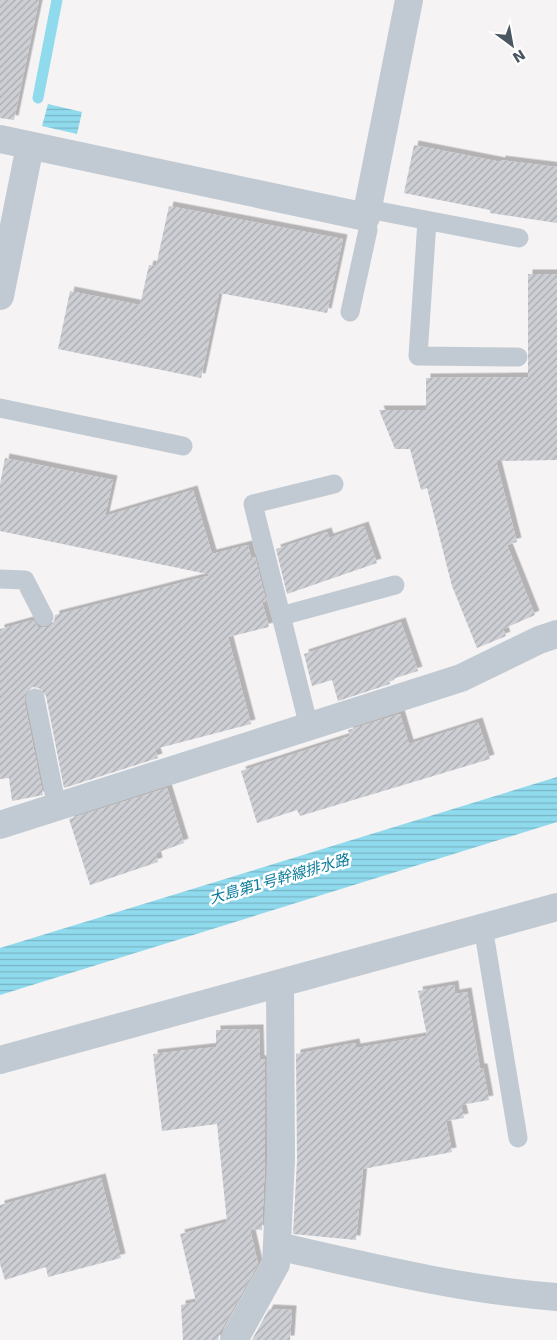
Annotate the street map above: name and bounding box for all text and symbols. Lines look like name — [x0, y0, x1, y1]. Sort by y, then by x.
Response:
north arrow — [487, 20, 537, 70]
text: N — [510, 46, 528, 66]
water label: 大島第1号幹線排水路 — [207, 850, 353, 908]

